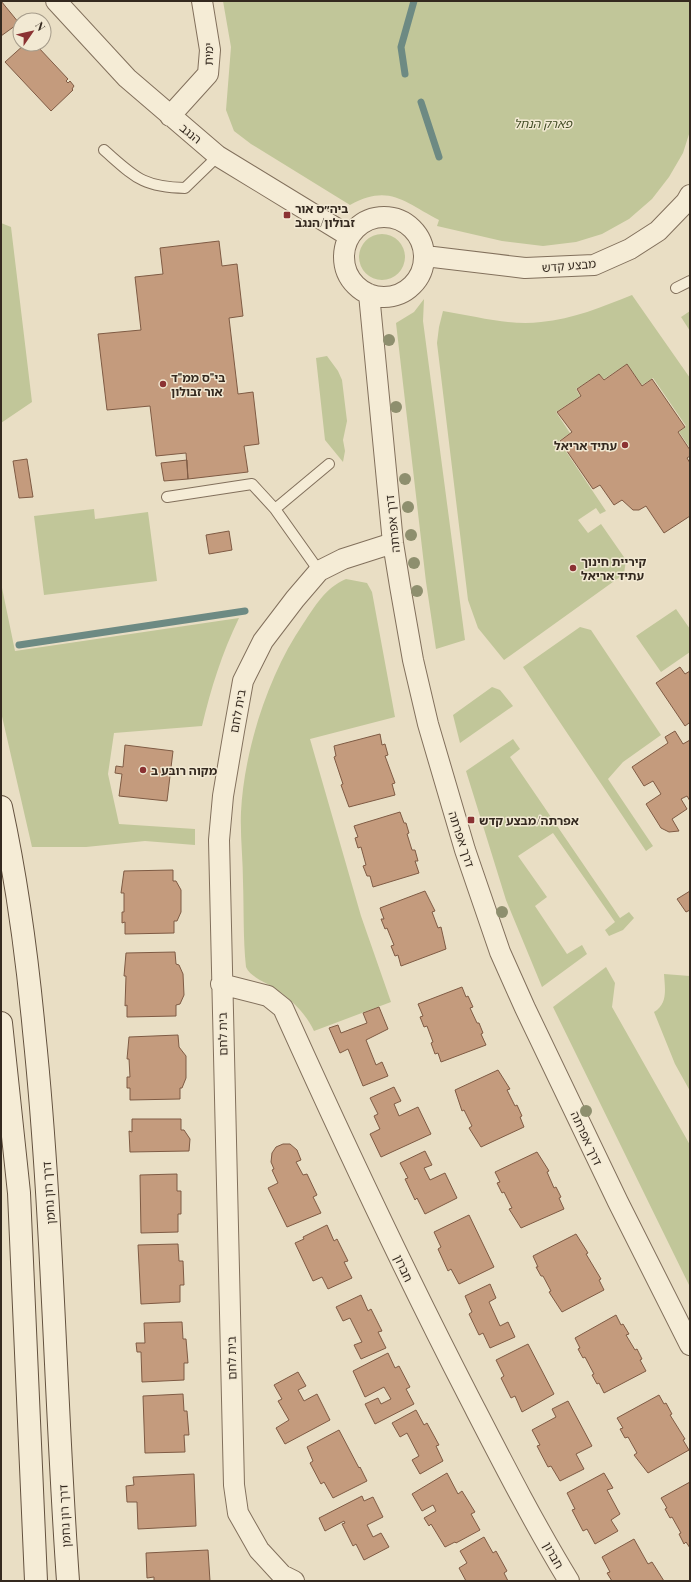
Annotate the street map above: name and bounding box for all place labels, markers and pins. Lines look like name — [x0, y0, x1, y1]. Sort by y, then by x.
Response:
place label: ביה״ס אור זבולון/הנגב — [295, 200, 355, 230]
marker: ביה״ס אור זבולון/הנגב — [282, 210, 292, 220]
place label: בי"ס ממ"ד אור זבולון — [171, 369, 225, 399]
marker: בי"ס ממ"ד אור זבולון — [158, 379, 168, 389]
place label: עתיד אריאל — [554, 437, 617, 453]
marker: עתיד אריאל — [620, 440, 630, 450]
place label: קיריית חינוך עתיד אריאל — [581, 553, 646, 583]
marker: קיריית חינוך עתיד אריאל — [568, 563, 578, 573]
place label: מקוה רובע ב — [151, 762, 218, 778]
marker: מקוה רובע ב — [138, 765, 148, 775]
place label: אפרתה/מבצע קדש — [479, 812, 579, 828]
marker: אפרתה/מבצע קדש — [466, 815, 476, 825]

